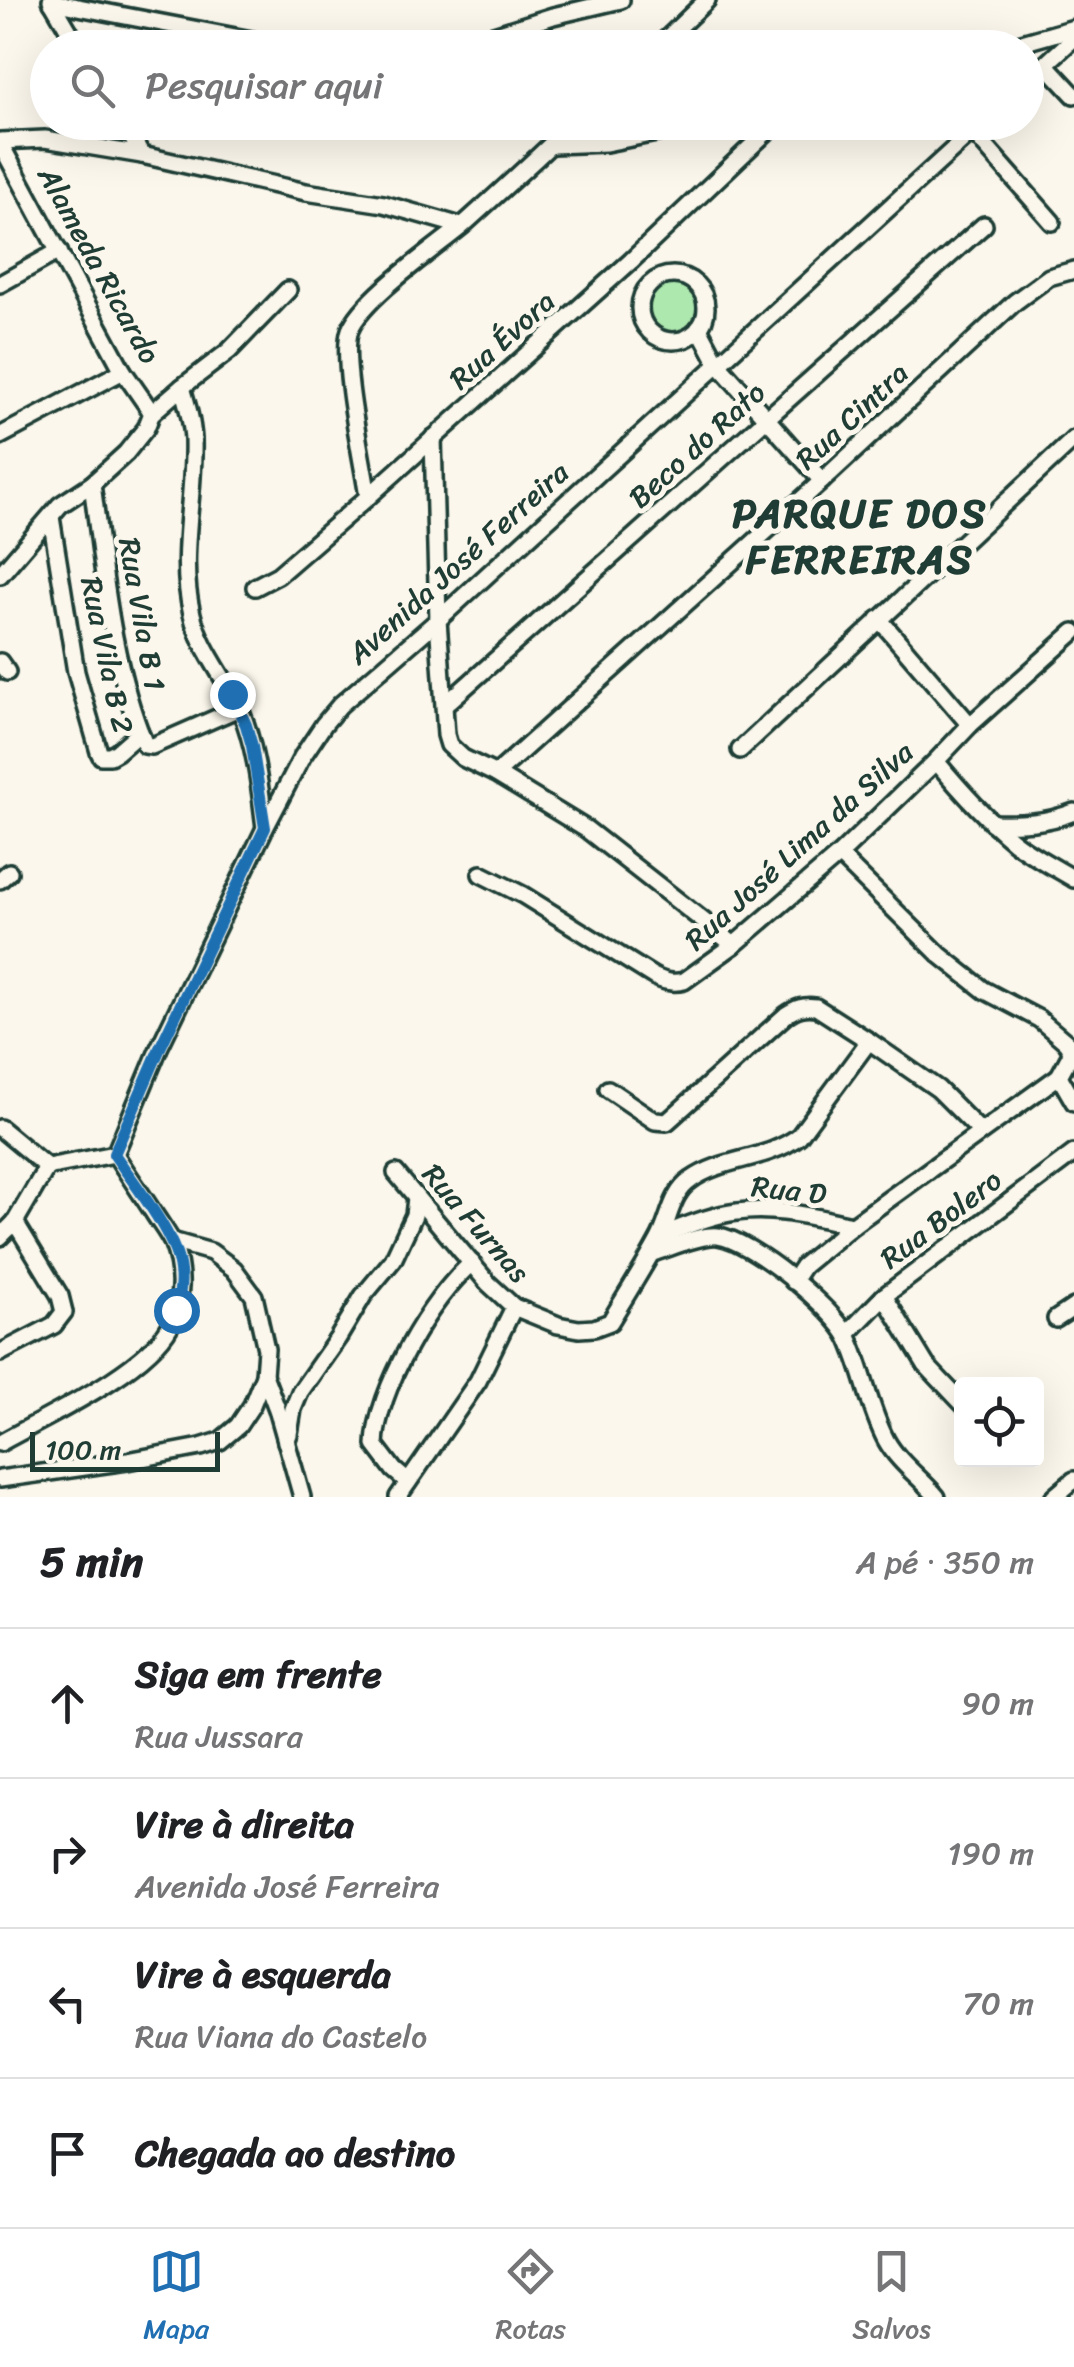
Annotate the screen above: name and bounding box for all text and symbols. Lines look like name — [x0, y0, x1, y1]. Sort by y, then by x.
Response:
search box — [30, 30, 1044, 140]
text: Pesquisar aqui — [145, 52, 383, 119]
icon: search — [65, 58, 120, 113]
street label: Alameda Ricardo — [22, 155, 176, 374]
street label: Rua Évora — [436, 276, 568, 404]
street label: Rua Cintra — [782, 348, 922, 484]
street label: Beco do Rato — [615, 368, 779, 522]
street label: Avenida José Ferreira — [333, 447, 583, 679]
district label: PARQUE DOS FERREIRAS — [732, 478, 988, 595]
street label: Rua Vila B 1 — [102, 533, 182, 695]
street label: Rua Vila B 2 — [64, 572, 150, 738]
route end — [210, 672, 256, 718]
street label: Rua José Lima da Silva — [672, 727, 927, 965]
street label: Rua Furnas — [408, 1150, 545, 1296]
street label: Rua Bolero — [868, 1154, 1014, 1284]
street label: Rua D — [749, 1159, 829, 1221]
route start — [154, 1288, 200, 1334]
map controls — [954, 1377, 1044, 1467]
button: locate — [954, 1377, 1044, 1467]
text: 100 m — [45, 1425, 121, 1474]
scale bar — [30, 1427, 220, 1472]
text: 5 min — [40, 1525, 143, 1599]
text: A pé · 350 m — [856, 1534, 1034, 1591]
text: Siga em frente — [135, 1641, 382, 1708]
text: 90 m — [961, 1675, 1034, 1732]
icon: ahead — [40, 1676, 95, 1731]
text: Rua Jussara — [135, 1708, 303, 1765]
text: Vire à direita — [135, 1791, 354, 1858]
text: 190 m — [948, 1825, 1034, 1882]
icon: right — [40, 1826, 95, 1881]
text: Avenida José Ferreira — [135, 1858, 439, 1915]
text: Vire à esquerda — [135, 1941, 391, 2008]
text: 70 m — [963, 1975, 1034, 2032]
icon: left — [40, 1976, 95, 2031]
text: Rua Viana do Castelo — [135, 2008, 427, 2065]
text: Chegada ao destino — [135, 2120, 455, 2187]
icon: arrive — [40, 2126, 95, 2181]
tab: Mapa — [143, 2244, 209, 2353]
tab: Rotas — [495, 2244, 566, 2353]
tab: Salvos — [852, 2244, 931, 2353]

